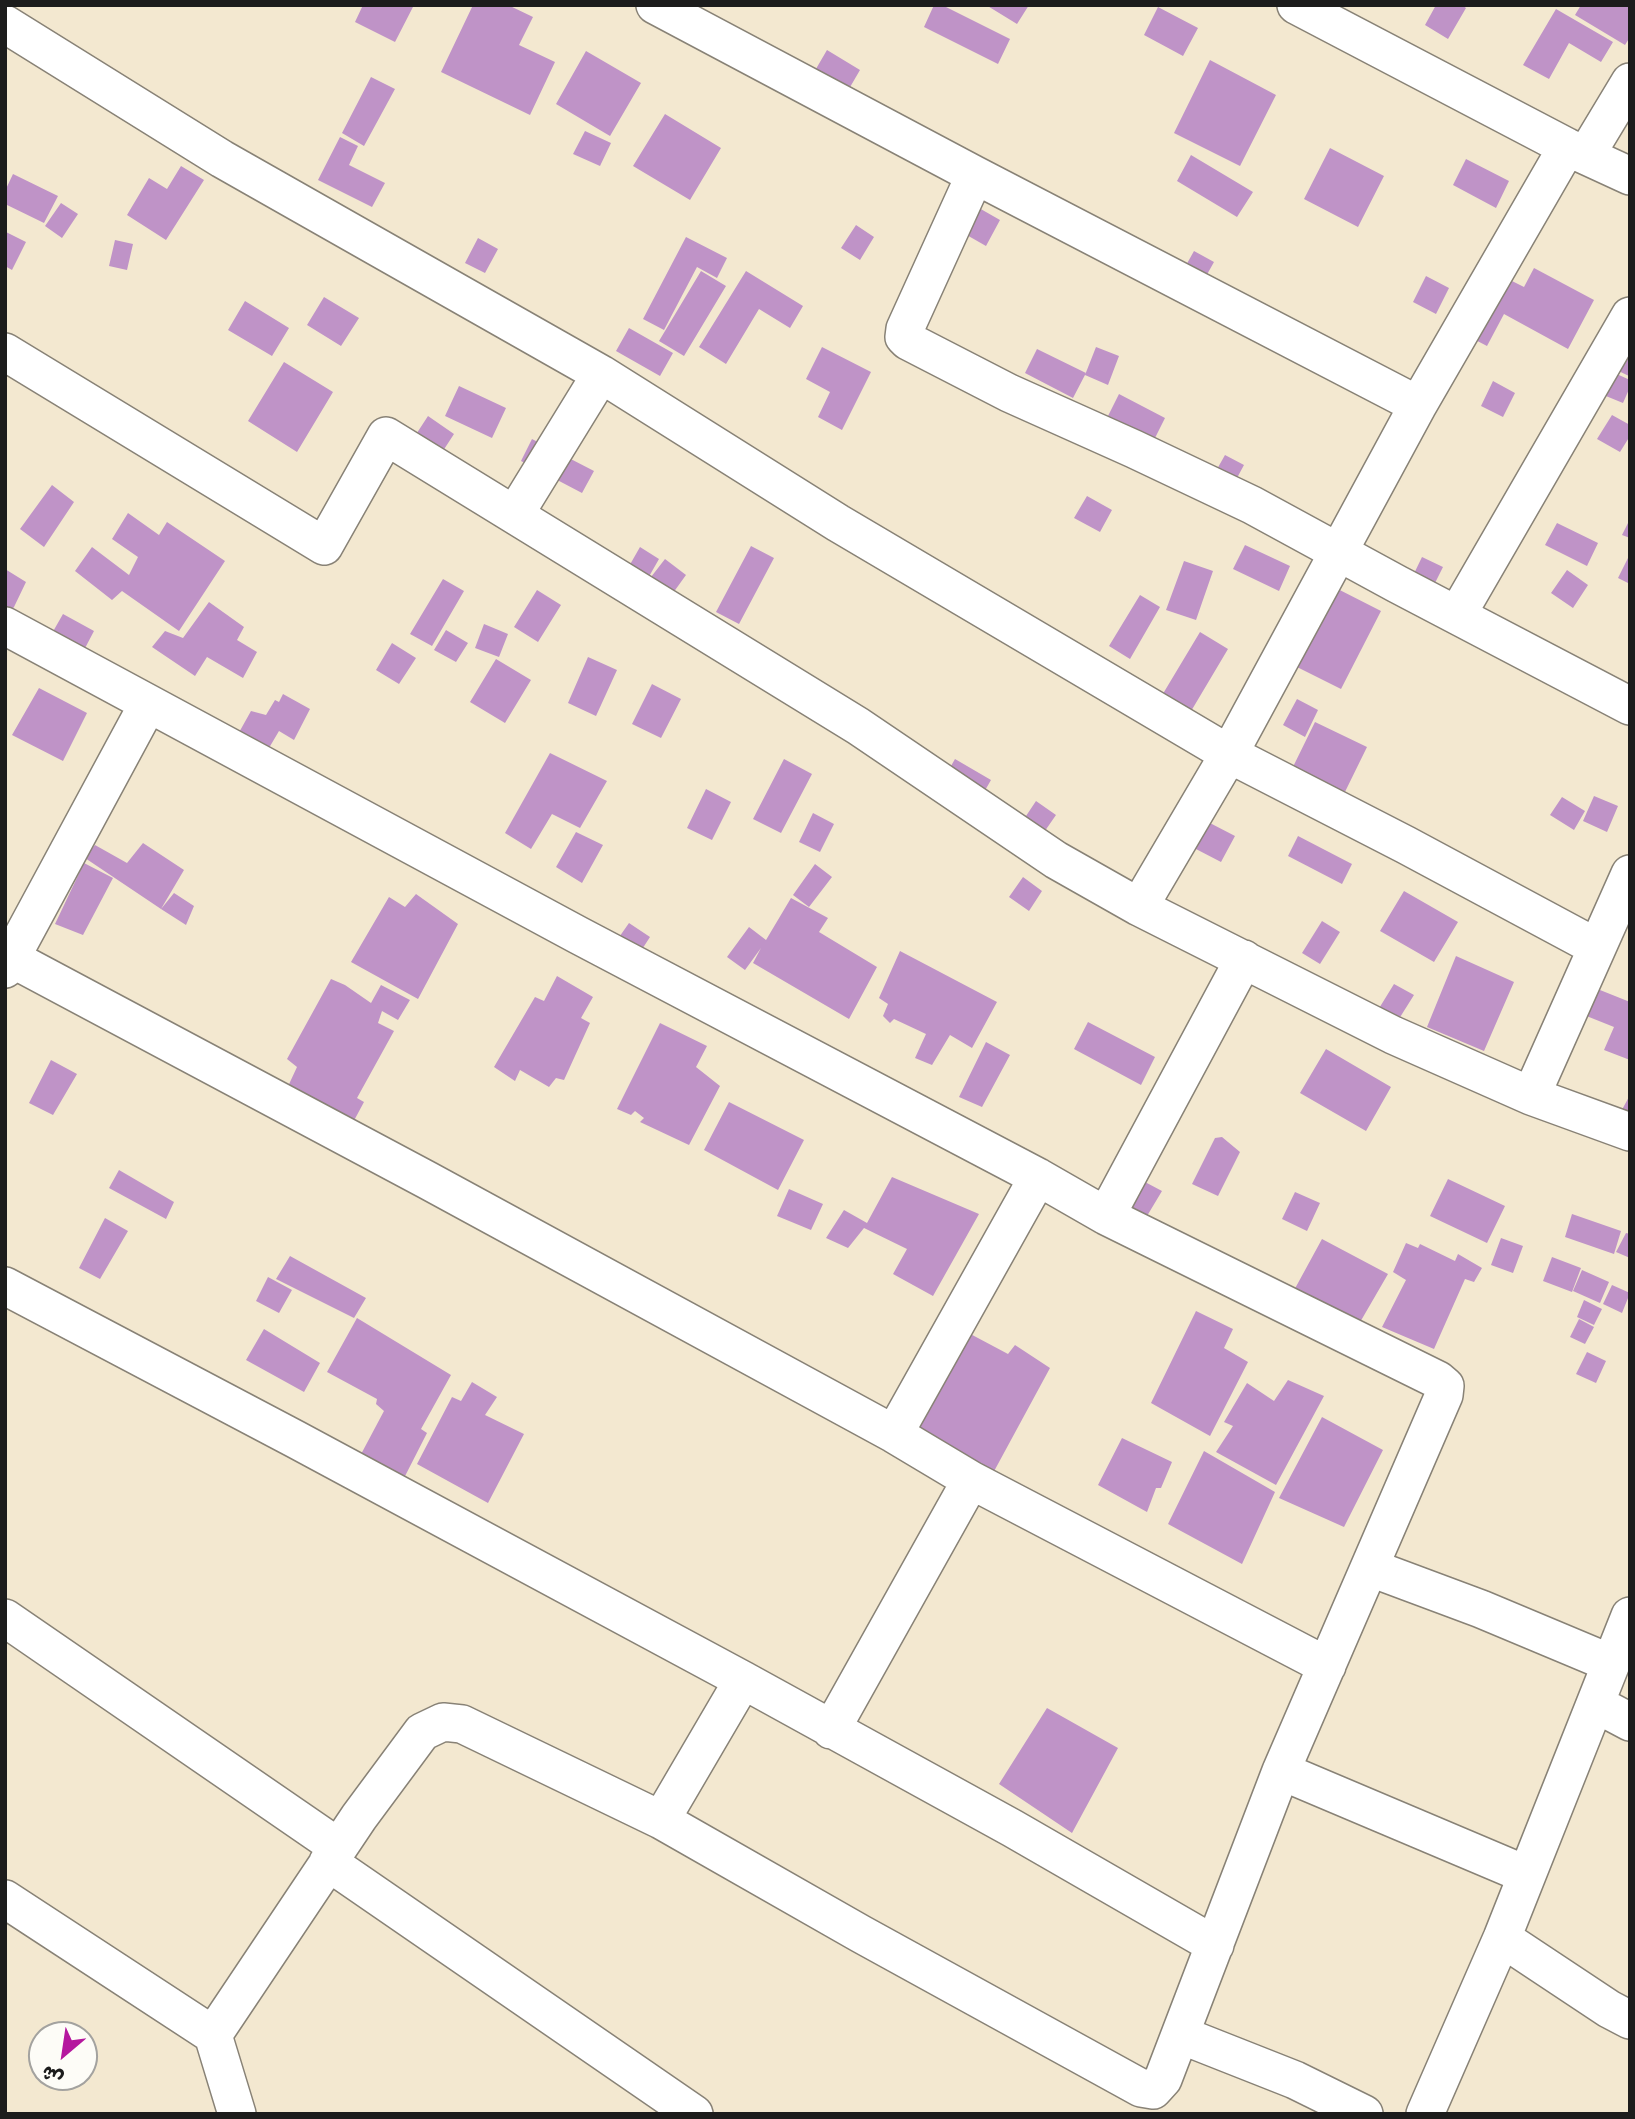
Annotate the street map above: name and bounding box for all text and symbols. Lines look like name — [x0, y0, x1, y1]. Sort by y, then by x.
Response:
north arrow — [28, 2021, 98, 2091]
text: ش — [38, 2056, 69, 2090]

